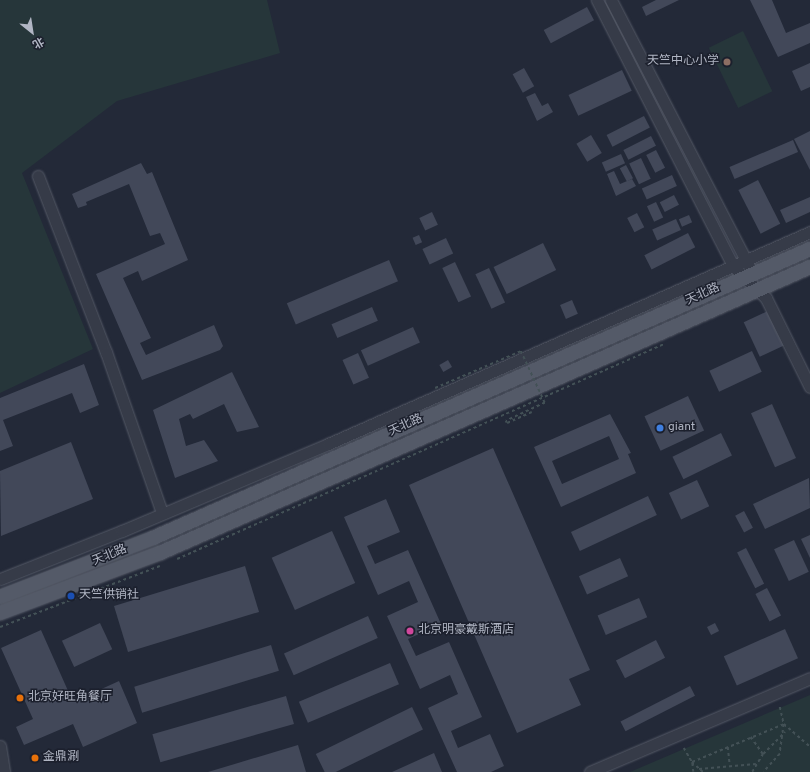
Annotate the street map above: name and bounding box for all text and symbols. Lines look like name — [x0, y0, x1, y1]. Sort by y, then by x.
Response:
north arrow — [12, 12, 52, 52]
text: 北 — [30, 34, 46, 51]
place label: 天竺中心小学 — [647, 55, 719, 69]
marker: 天竺中心小学 — [722, 57, 732, 67]
street label: 天北路 — [684, 281, 722, 309]
street label: 天北路 — [387, 412, 425, 440]
place label: giant — [668, 421, 695, 435]
marker: giant — [655, 423, 665, 433]
street label: 天北路 — [91, 543, 129, 569]
place label: 天竺供销社 — [79, 589, 139, 603]
marker: 天竺供销社 — [66, 591, 76, 601]
place label: 北京明豪戴斯酒店 — [418, 624, 514, 638]
marker: 北京明豪戴斯酒店 — [405, 626, 415, 636]
place label: 北京好旺角餐厅 — [28, 691, 112, 705]
marker: 北京好旺角餐厅 — [15, 693, 25, 703]
place label: 金鼎涮 — [43, 751, 79, 765]
marker: 金鼎涮 — [30, 753, 40, 763]

